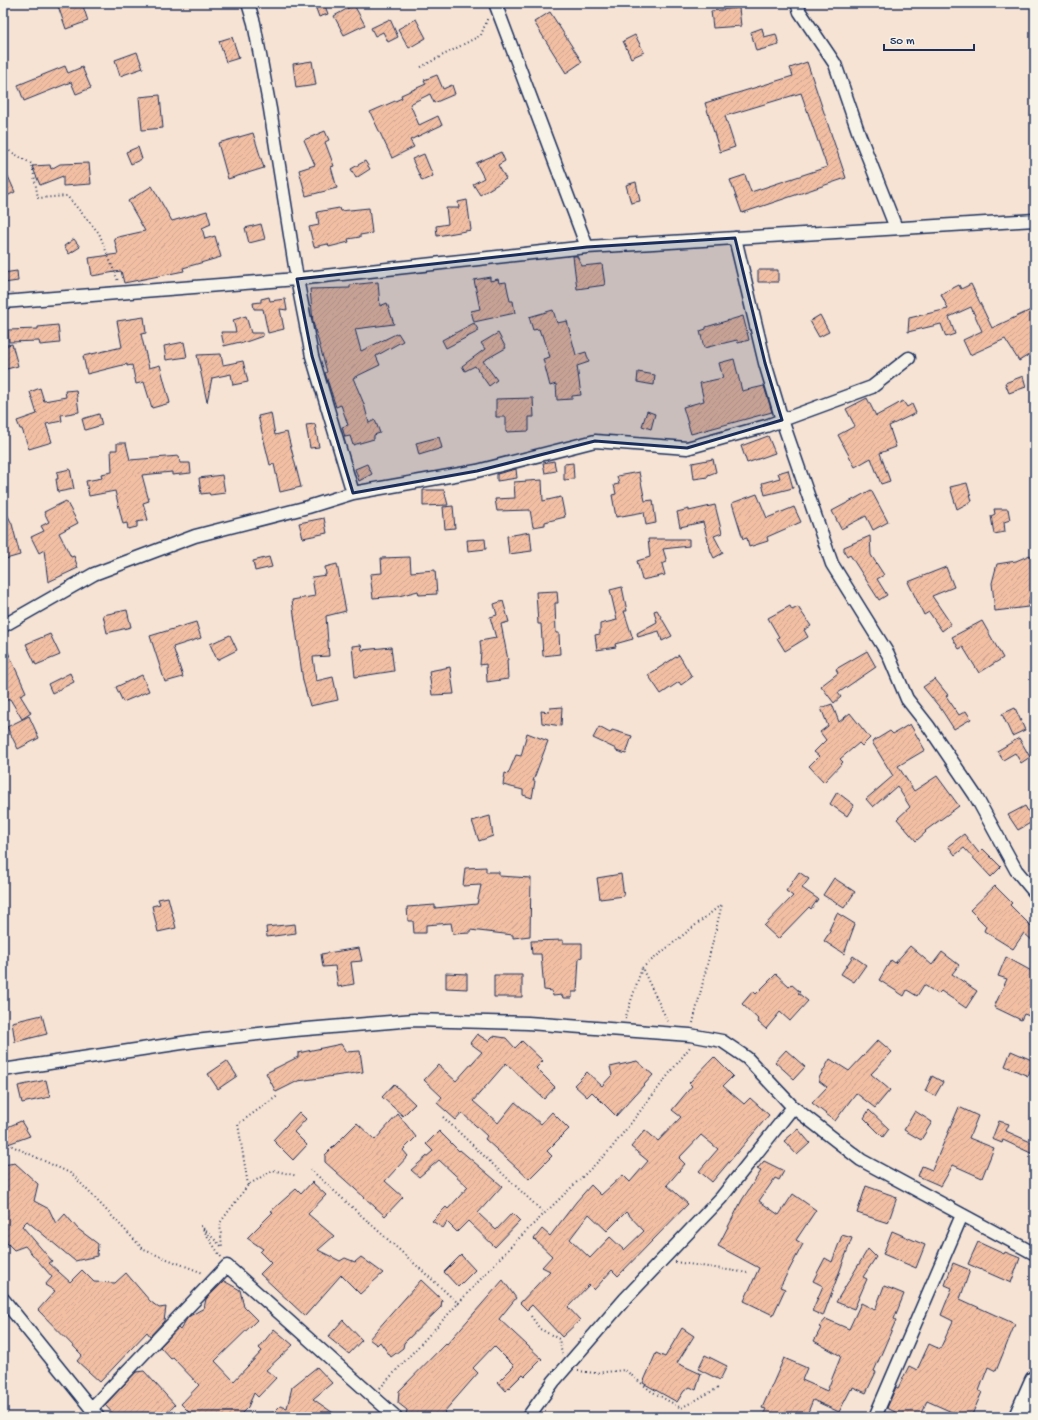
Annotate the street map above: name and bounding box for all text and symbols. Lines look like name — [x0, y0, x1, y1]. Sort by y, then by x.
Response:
scale bar — [884, 26, 974, 52]
text: 50 m — [890, 35, 915, 49]

